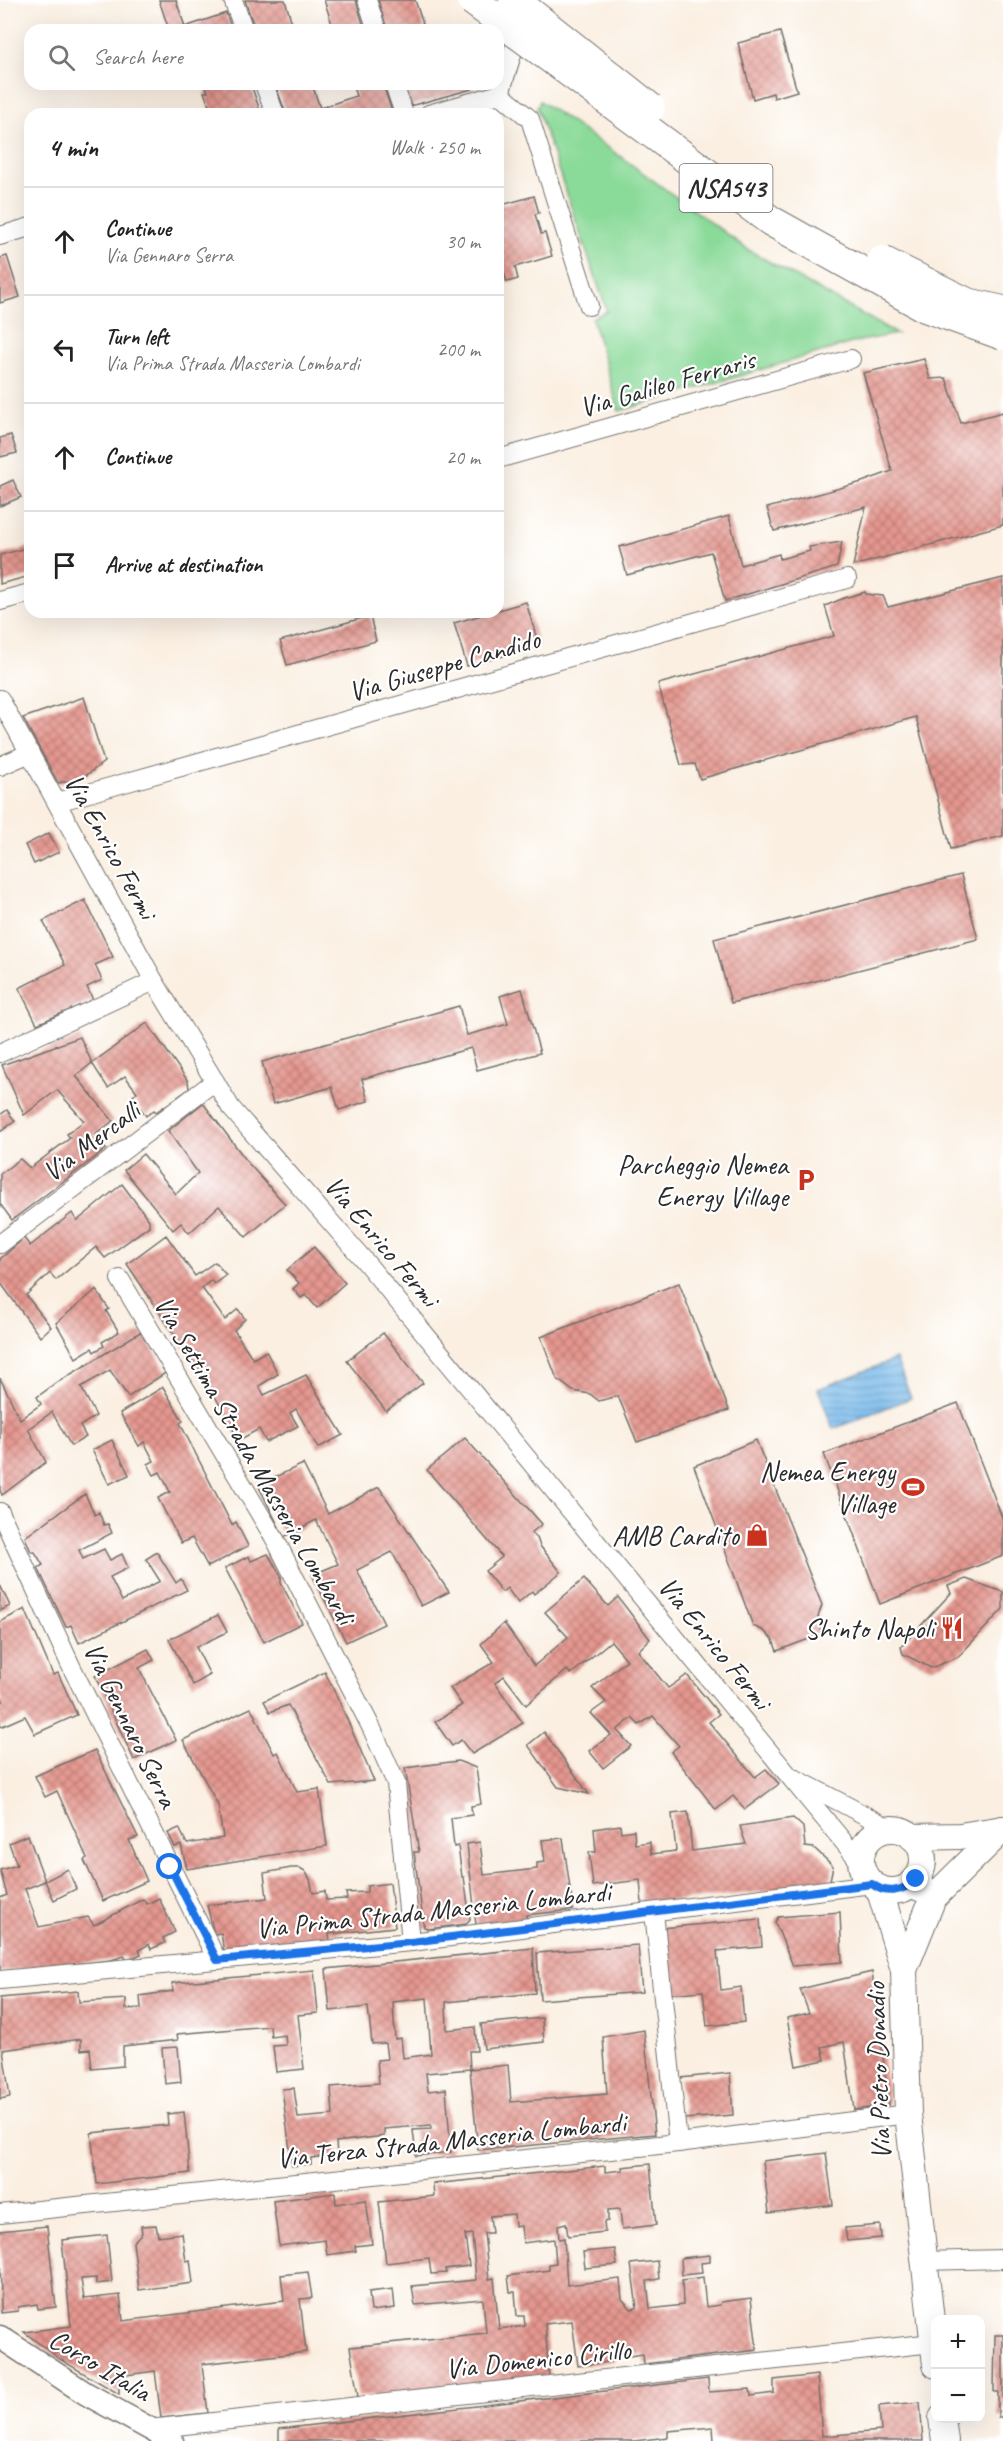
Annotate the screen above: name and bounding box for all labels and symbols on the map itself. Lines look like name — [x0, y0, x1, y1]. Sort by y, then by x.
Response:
road number: NSA543 — [680, 164, 772, 212]
street label: Via Galileo Ferraris — [575, 341, 761, 425]
street label: Via Giuseppe Candido — [344, 620, 546, 709]
street label: Via Enrico Fermi — [57, 767, 167, 928]
street label: Via Mercalli — [35, 1091, 150, 1189]
place label: Parcheggio Nemea Energy Village — [618, 1147, 790, 1214]
parking icon: Parcheggio Nemea Energy Village — [793, 1167, 819, 1193]
street label: Via Enrico Fermi — [317, 1168, 449, 1317]
street label: Via Settima Strada Masseria Lombardi — [147, 1290, 365, 1634]
place label: Nemea Energy Village — [760, 1454, 897, 1521]
sports icon: Nemea Energy Village — [900, 1474, 926, 1500]
place label: AMB Cardito — [612, 1518, 741, 1553]
shop icon: AMB Cardito — [744, 1522, 770, 1548]
street label: Via Enrico Fermi — [651, 1570, 781, 1719]
place label: Shinto Napoli — [804, 1611, 938, 1646]
restaurant icon: Shinto Napoli — [939, 1615, 965, 1641]
street label: Via Gennaro Serra — [76, 1637, 187, 1815]
route start — [156, 1853, 182, 1879]
route end — [902, 1865, 928, 1891]
street label: Via Prima Strada Masseria Lombardi — [254, 1874, 616, 1946]
street label: Via Pietro Donadio — [857, 1980, 899, 2160]
street label: Via Terza Strada Masseria Lombardi — [275, 2104, 631, 2176]
street label: Corso Italia — [43, 2321, 159, 2410]
street label: Via Domenico Cirillo — [444, 2332, 634, 2386]

